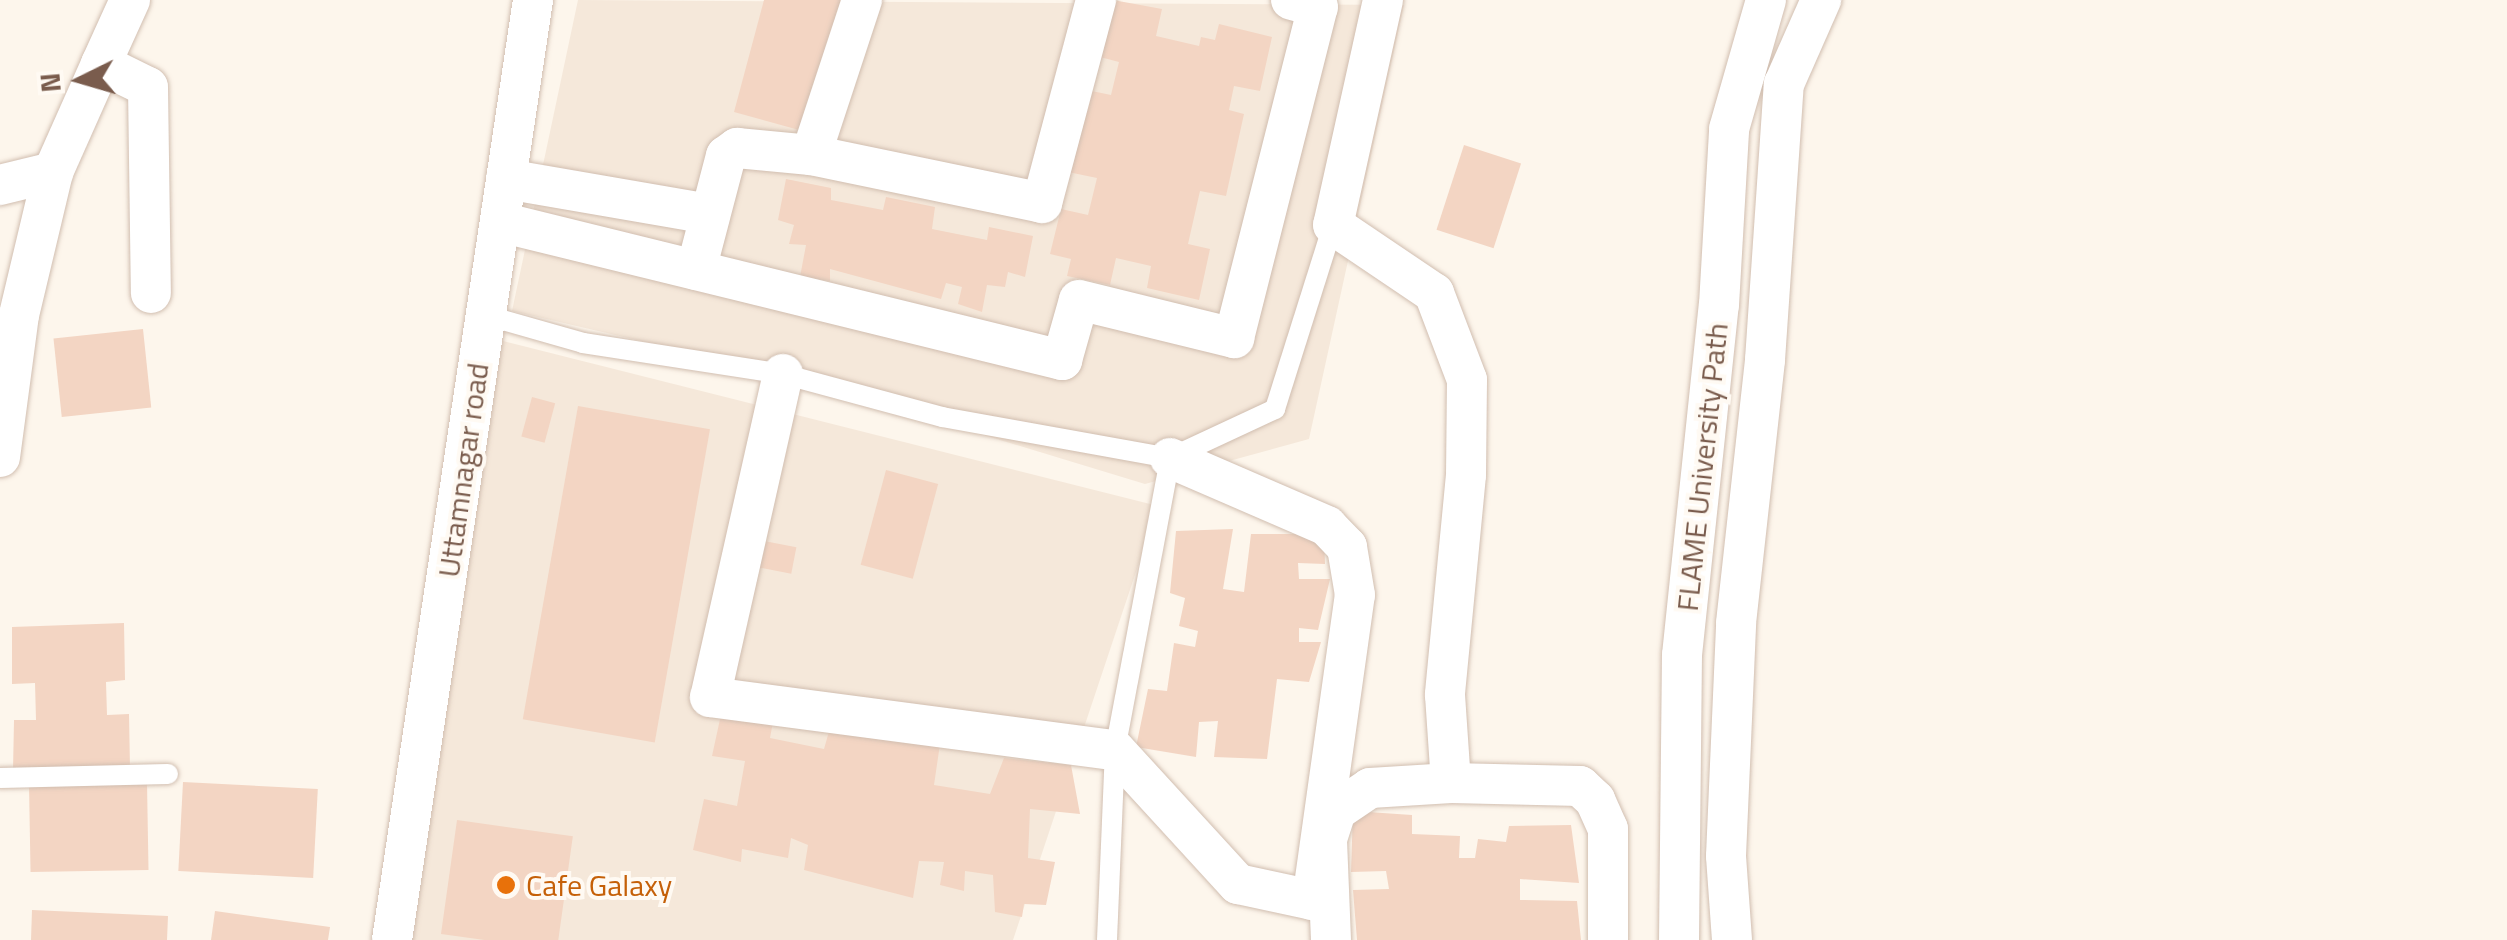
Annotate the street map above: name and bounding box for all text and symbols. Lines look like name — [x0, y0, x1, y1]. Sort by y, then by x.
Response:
north arrow — [30, 30, 130, 130]
text: N — [27, 71, 72, 94]
street label: FLAME University Path — [1669, 321, 1735, 613]
street label: Uttamnagar road — [430, 361, 496, 579]
place label: Cafe Galaxy — [526, 867, 672, 903]
marker: Cafe Galaxy — [495, 874, 517, 896]

